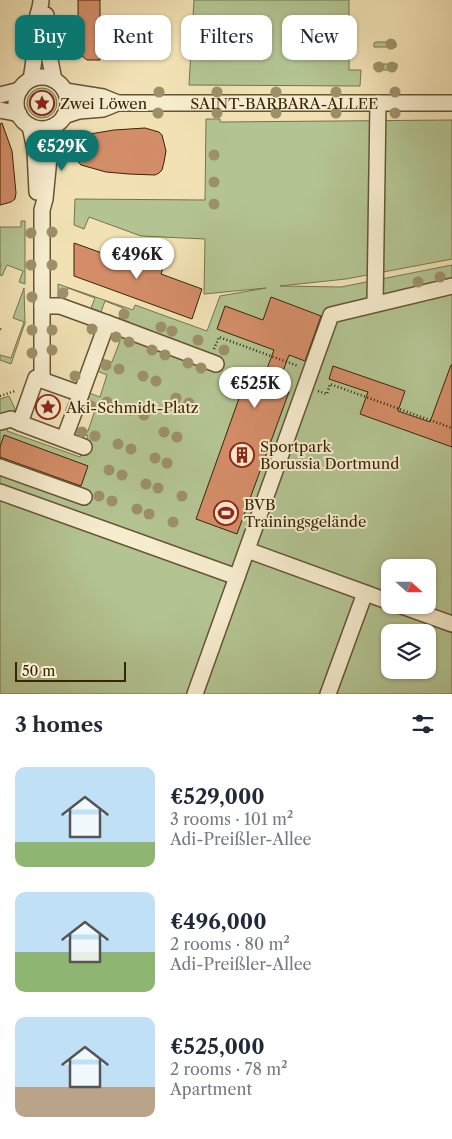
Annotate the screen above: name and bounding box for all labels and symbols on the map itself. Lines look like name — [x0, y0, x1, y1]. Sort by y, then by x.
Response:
place icon: Zwei Löwen — [29, 90, 55, 116]
place label: Zwei Löwen — [60, 94, 148, 113]
street label: SAINT-BARBARA-ALLEE — [190, 94, 378, 113]
pin: €529K — [27, 130, 97, 172]
pin: €496K — [102, 238, 172, 280]
pin: €525K — [220, 366, 290, 409]
place icon: Aki-Schmidt-Platz — [35, 394, 61, 420]
place label: Aki-Schmidt-Platz — [65, 398, 199, 417]
place label: Sportpark Borussia Dortmund — [260, 437, 399, 473]
building icon: Sportpark Borussia Dortmund — [229, 442, 255, 468]
place label: BVB Trainingsgelände — [244, 495, 366, 531]
sports icon: BVB Trainingsgelände — [213, 500, 239, 526]
north arrow — [381, 559, 436, 614]
scale bar — [15, 659, 126, 682]

